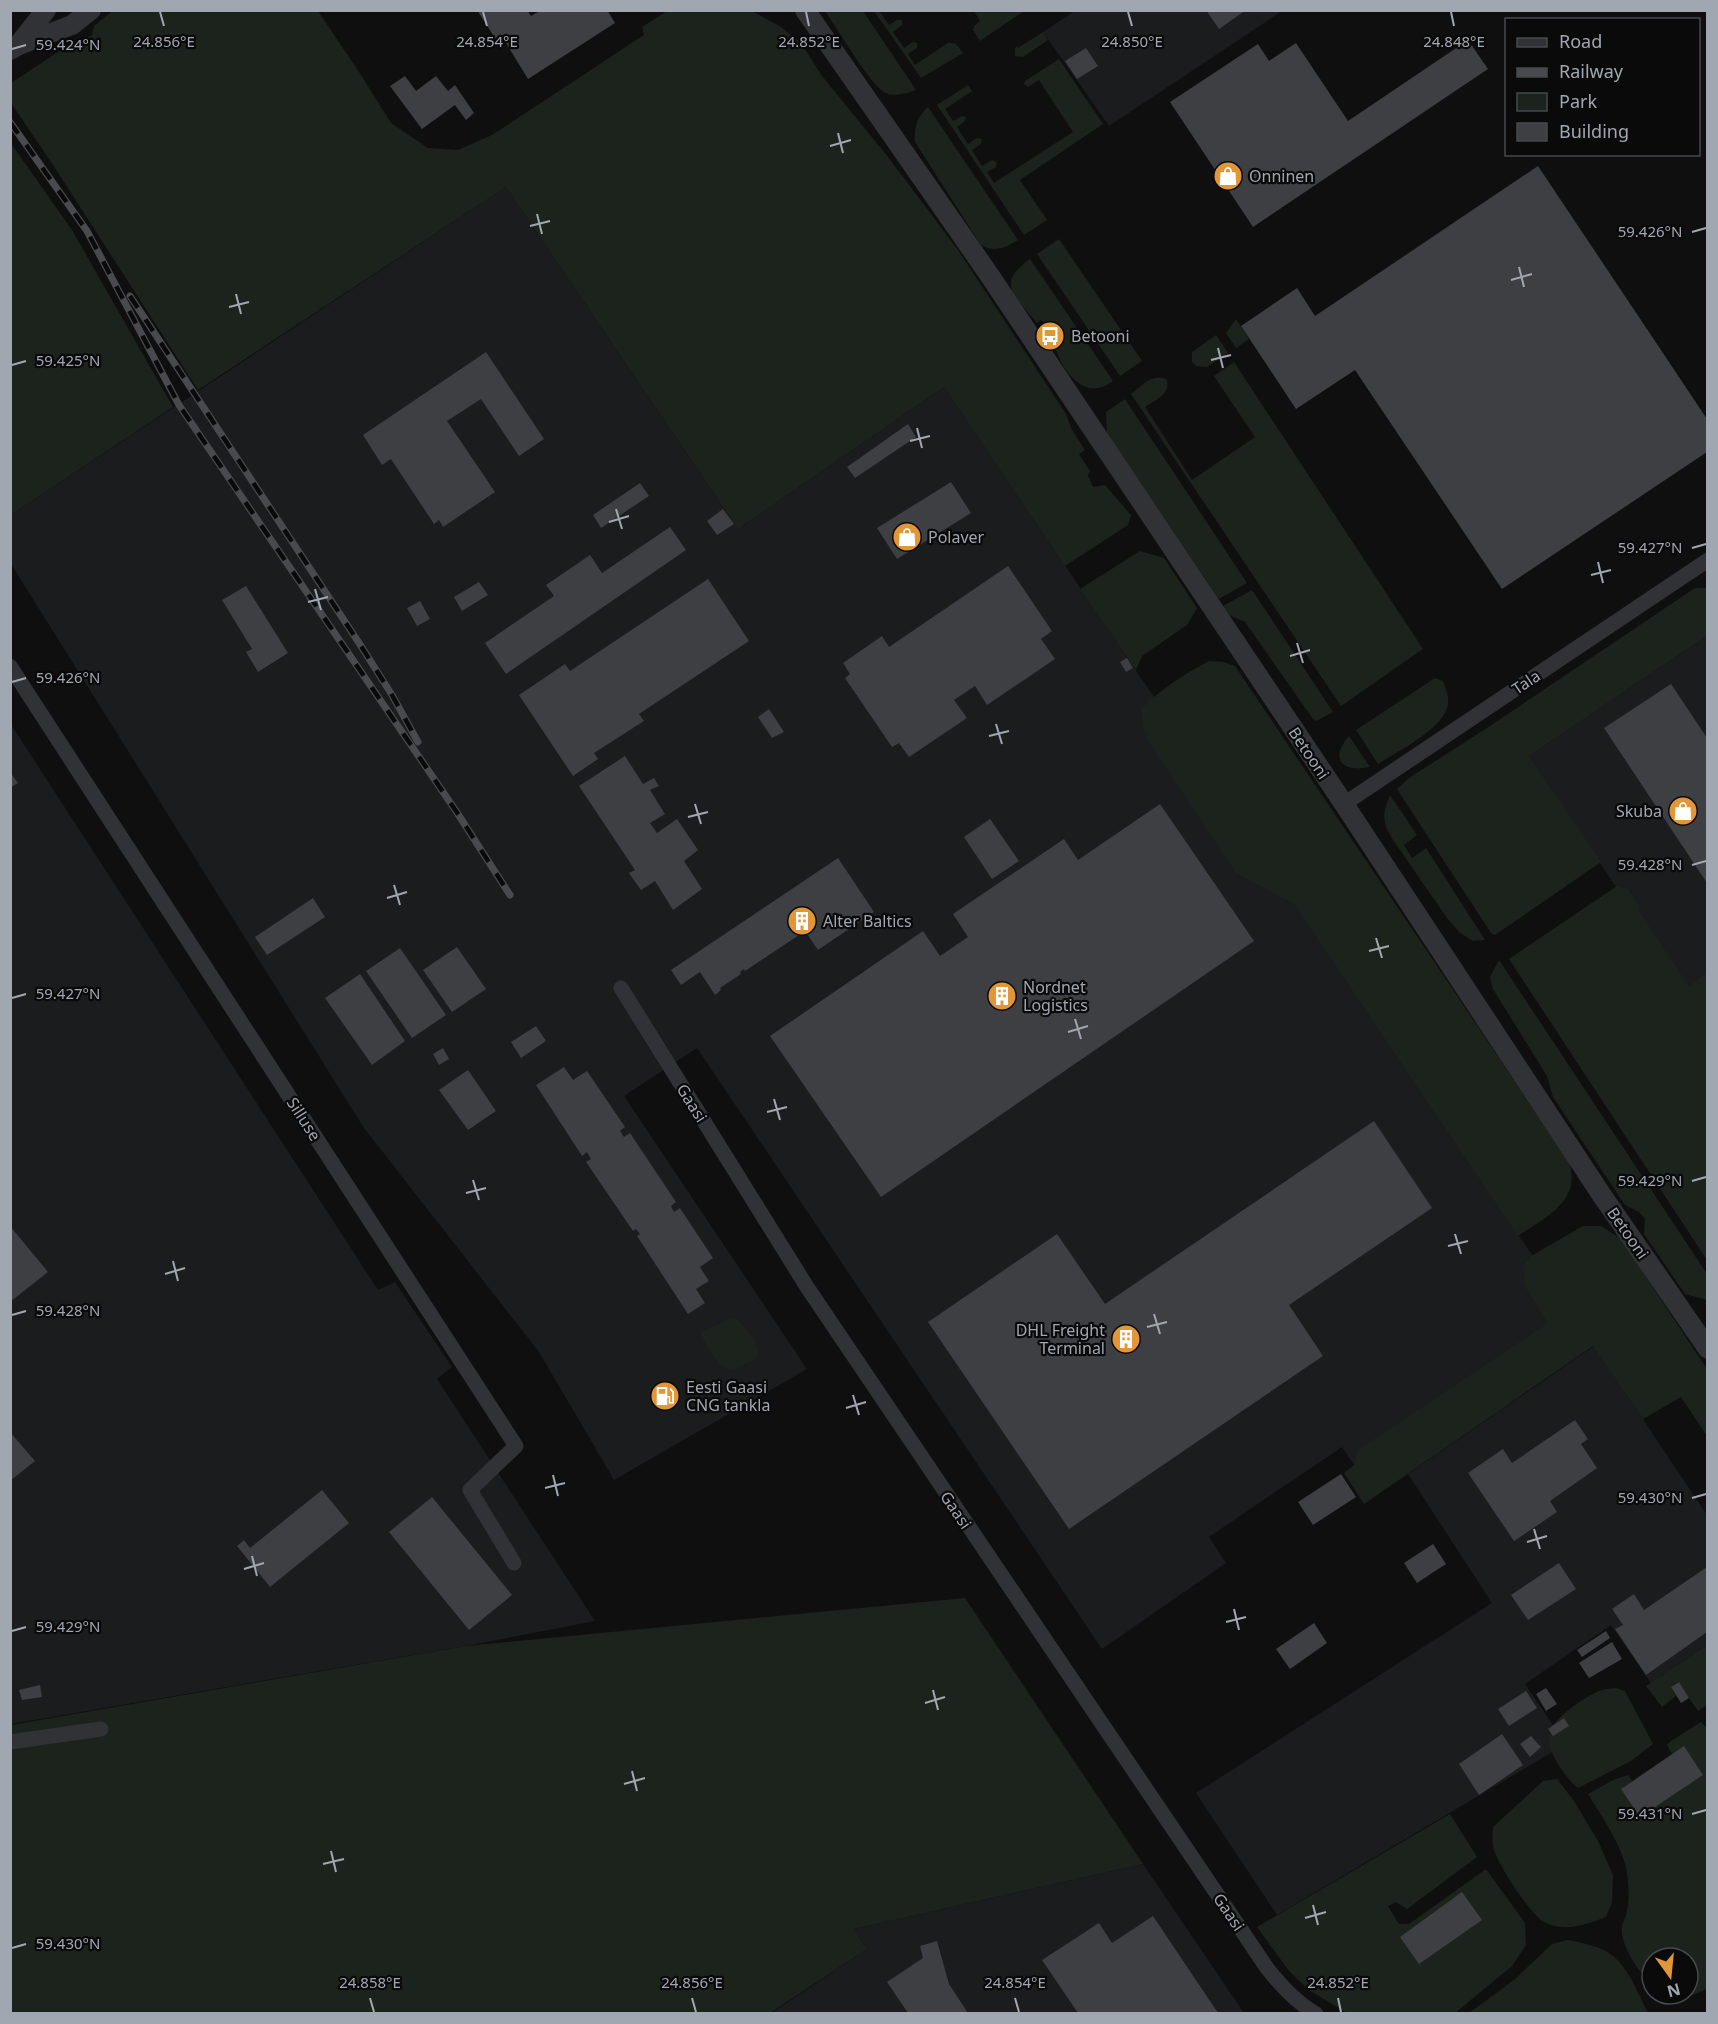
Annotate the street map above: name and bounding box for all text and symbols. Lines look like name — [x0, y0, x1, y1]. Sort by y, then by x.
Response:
legend — [1505, 18, 1700, 156]
text: Road — [1559, 29, 1602, 53]
text: 24.856°E — [133, 31, 195, 51]
text: 24.854°E — [456, 31, 518, 51]
text: 24.852°E — [778, 31, 840, 51]
text: 24.850°E — [1101, 31, 1163, 51]
text: 24.848°E — [1423, 31, 1485, 51]
text: 59.424°N — [36, 34, 100, 54]
text: Railway — [1559, 59, 1624, 83]
text: Park — [1559, 89, 1597, 113]
text: Building — [1559, 119, 1629, 143]
shop icon: Onninen — [1212, 160, 1244, 192]
place label: Onninen — [1249, 165, 1314, 187]
text: 59.426°N — [1618, 221, 1682, 241]
bus stop icon: Betooni — [1034, 320, 1066, 352]
place label: Betooni — [1071, 325, 1130, 347]
text: 59.425°N — [36, 350, 100, 370]
shop icon: Polaver — [891, 521, 923, 553]
place label: Polaver — [928, 526, 985, 548]
text: 59.427°N — [1618, 537, 1682, 557]
street label: Tala — [1508, 665, 1544, 699]
text: 59.426°N — [36, 667, 100, 687]
street label: Betooni — [1284, 723, 1334, 783]
shop icon: Skuba — [1667, 795, 1699, 827]
place label: Skuba — [1616, 800, 1662, 822]
text: 59.428°N — [1618, 854, 1682, 874]
building icon: Alter Baltics — [786, 905, 818, 937]
place label: Alter Baltics — [823, 910, 912, 932]
place label: Nordnet Logistics — [1023, 976, 1088, 1016]
building icon: Nordnet Logistics — [986, 980, 1018, 1012]
text: 59.427°N — [36, 983, 100, 1003]
street label: Gaasi — [672, 1080, 712, 1126]
street label: Silluse — [282, 1093, 326, 1145]
text: 59.429°N — [1618, 1170, 1682, 1190]
street label: Betooni — [1602, 1203, 1654, 1263]
text: 59.428°N — [36, 1300, 100, 1320]
place label: DHL Freight Terminal — [1016, 1319, 1105, 1359]
building icon: DHL Freight Terminal — [1110, 1323, 1142, 1355]
place label: Eesti Gaasi CNG tankla — [686, 1376, 770, 1416]
fuel station icon: Eesti Gaasi CNG tankla — [649, 1380, 681, 1412]
street label: Gaasi — [935, 1487, 977, 1533]
text: 59.430°N — [1618, 1487, 1682, 1507]
text: 59.429°N — [36, 1616, 100, 1636]
text: 59.431°N — [1618, 1803, 1682, 1823]
street label: Gaasi — [1208, 1889, 1250, 1935]
text: 59.430°N — [36, 1933, 100, 1953]
north arrow — [1640, 1946, 1700, 2006]
text: 24.858°E — [339, 1972, 401, 1992]
text: 24.856°E — [661, 1972, 723, 1992]
text: 24.854°E — [984, 1972, 1046, 1992]
text: 24.852°E — [1307, 1972, 1369, 1992]
text: N — [1665, 1978, 1683, 2003]

